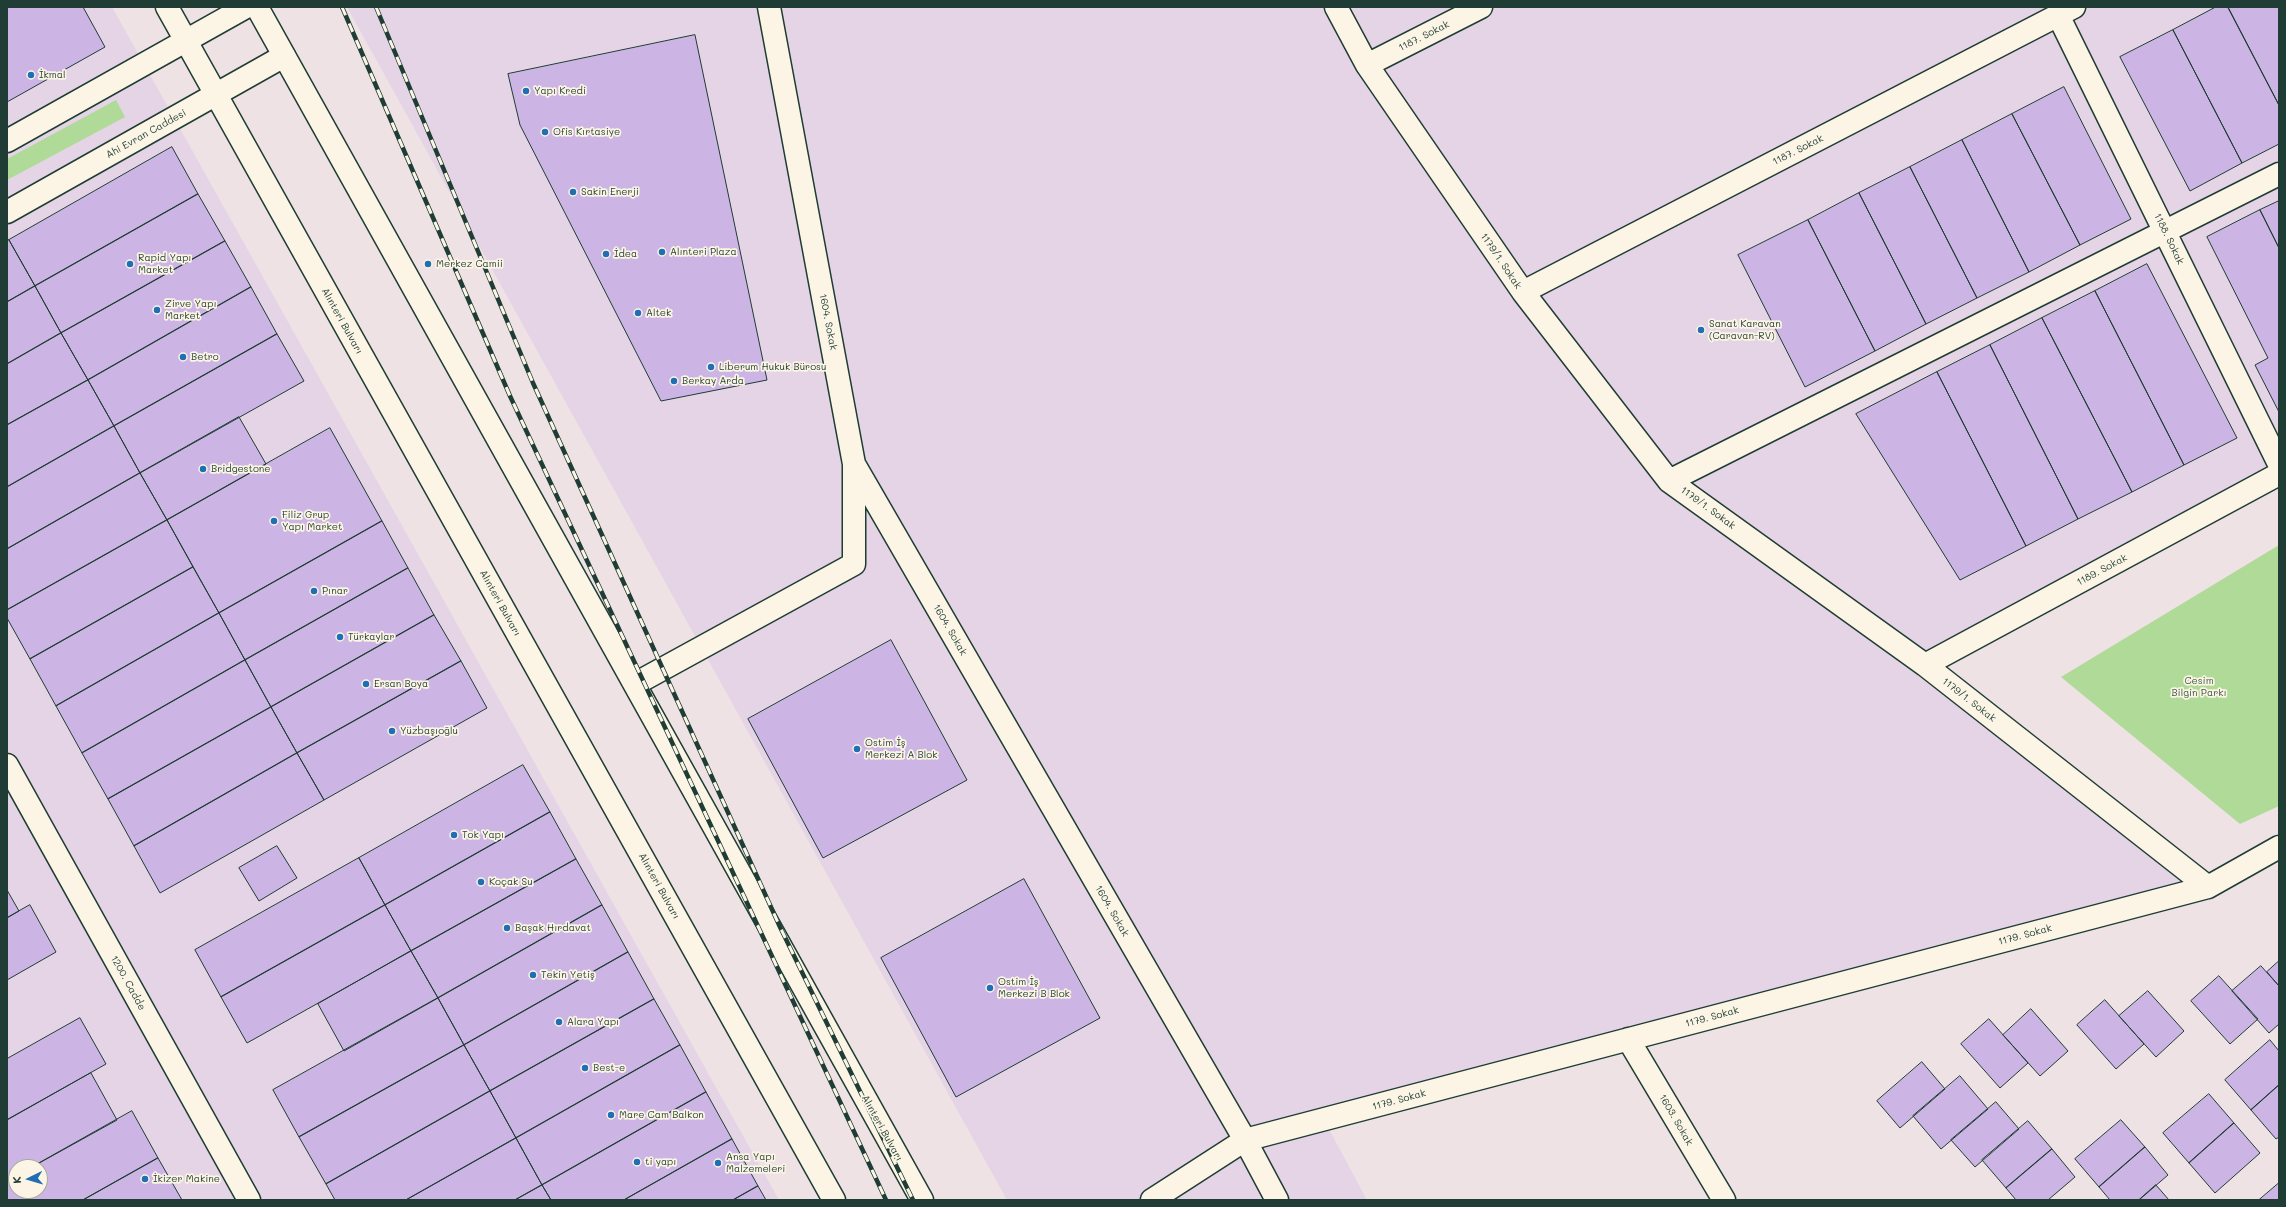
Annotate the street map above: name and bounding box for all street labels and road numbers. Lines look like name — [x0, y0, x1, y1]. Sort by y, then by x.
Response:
street label: 1187. Sokak — [1397, 18, 1451, 54]
street label: Ahi Evran Caddesi — [104, 107, 188, 161]
street label: 1187. Sokak — [1771, 132, 1825, 168]
street label: 1188. Sokak — [2151, 211, 2187, 267]
street label: 1179/1. Sokak — [1478, 231, 1524, 291]
street label: Alınteri Bulvarı — [319, 286, 365, 356]
street label: 1604. Sokak — [817, 293, 839, 351]
street label: 1179/1. Sokak — [1678, 484, 1738, 532]
street label: 1189. Sokak — [2075, 552, 2129, 588]
street label: Alınteri Bulvarı — [477, 568, 523, 638]
street label: 1604. Sokak — [931, 602, 969, 658]
street label: 1179/1. Sokak — [1940, 675, 1998, 725]
street label: Alınteri Bulvarı — [636, 851, 682, 921]
street label: 1604. Sokak — [1093, 883, 1131, 939]
street label: 1179. Sokak — [1997, 922, 2053, 948]
street label: 1200. Cadde — [108, 954, 148, 1012]
street label: 1179. Sokak — [1684, 1004, 1740, 1030]
street label: 1179. Sokak — [1371, 1087, 1427, 1113]
street label: 1603. Sokak — [1657, 1092, 1695, 1148]
street label: Alınteri Bulvarı — [859, 1093, 905, 1163]

